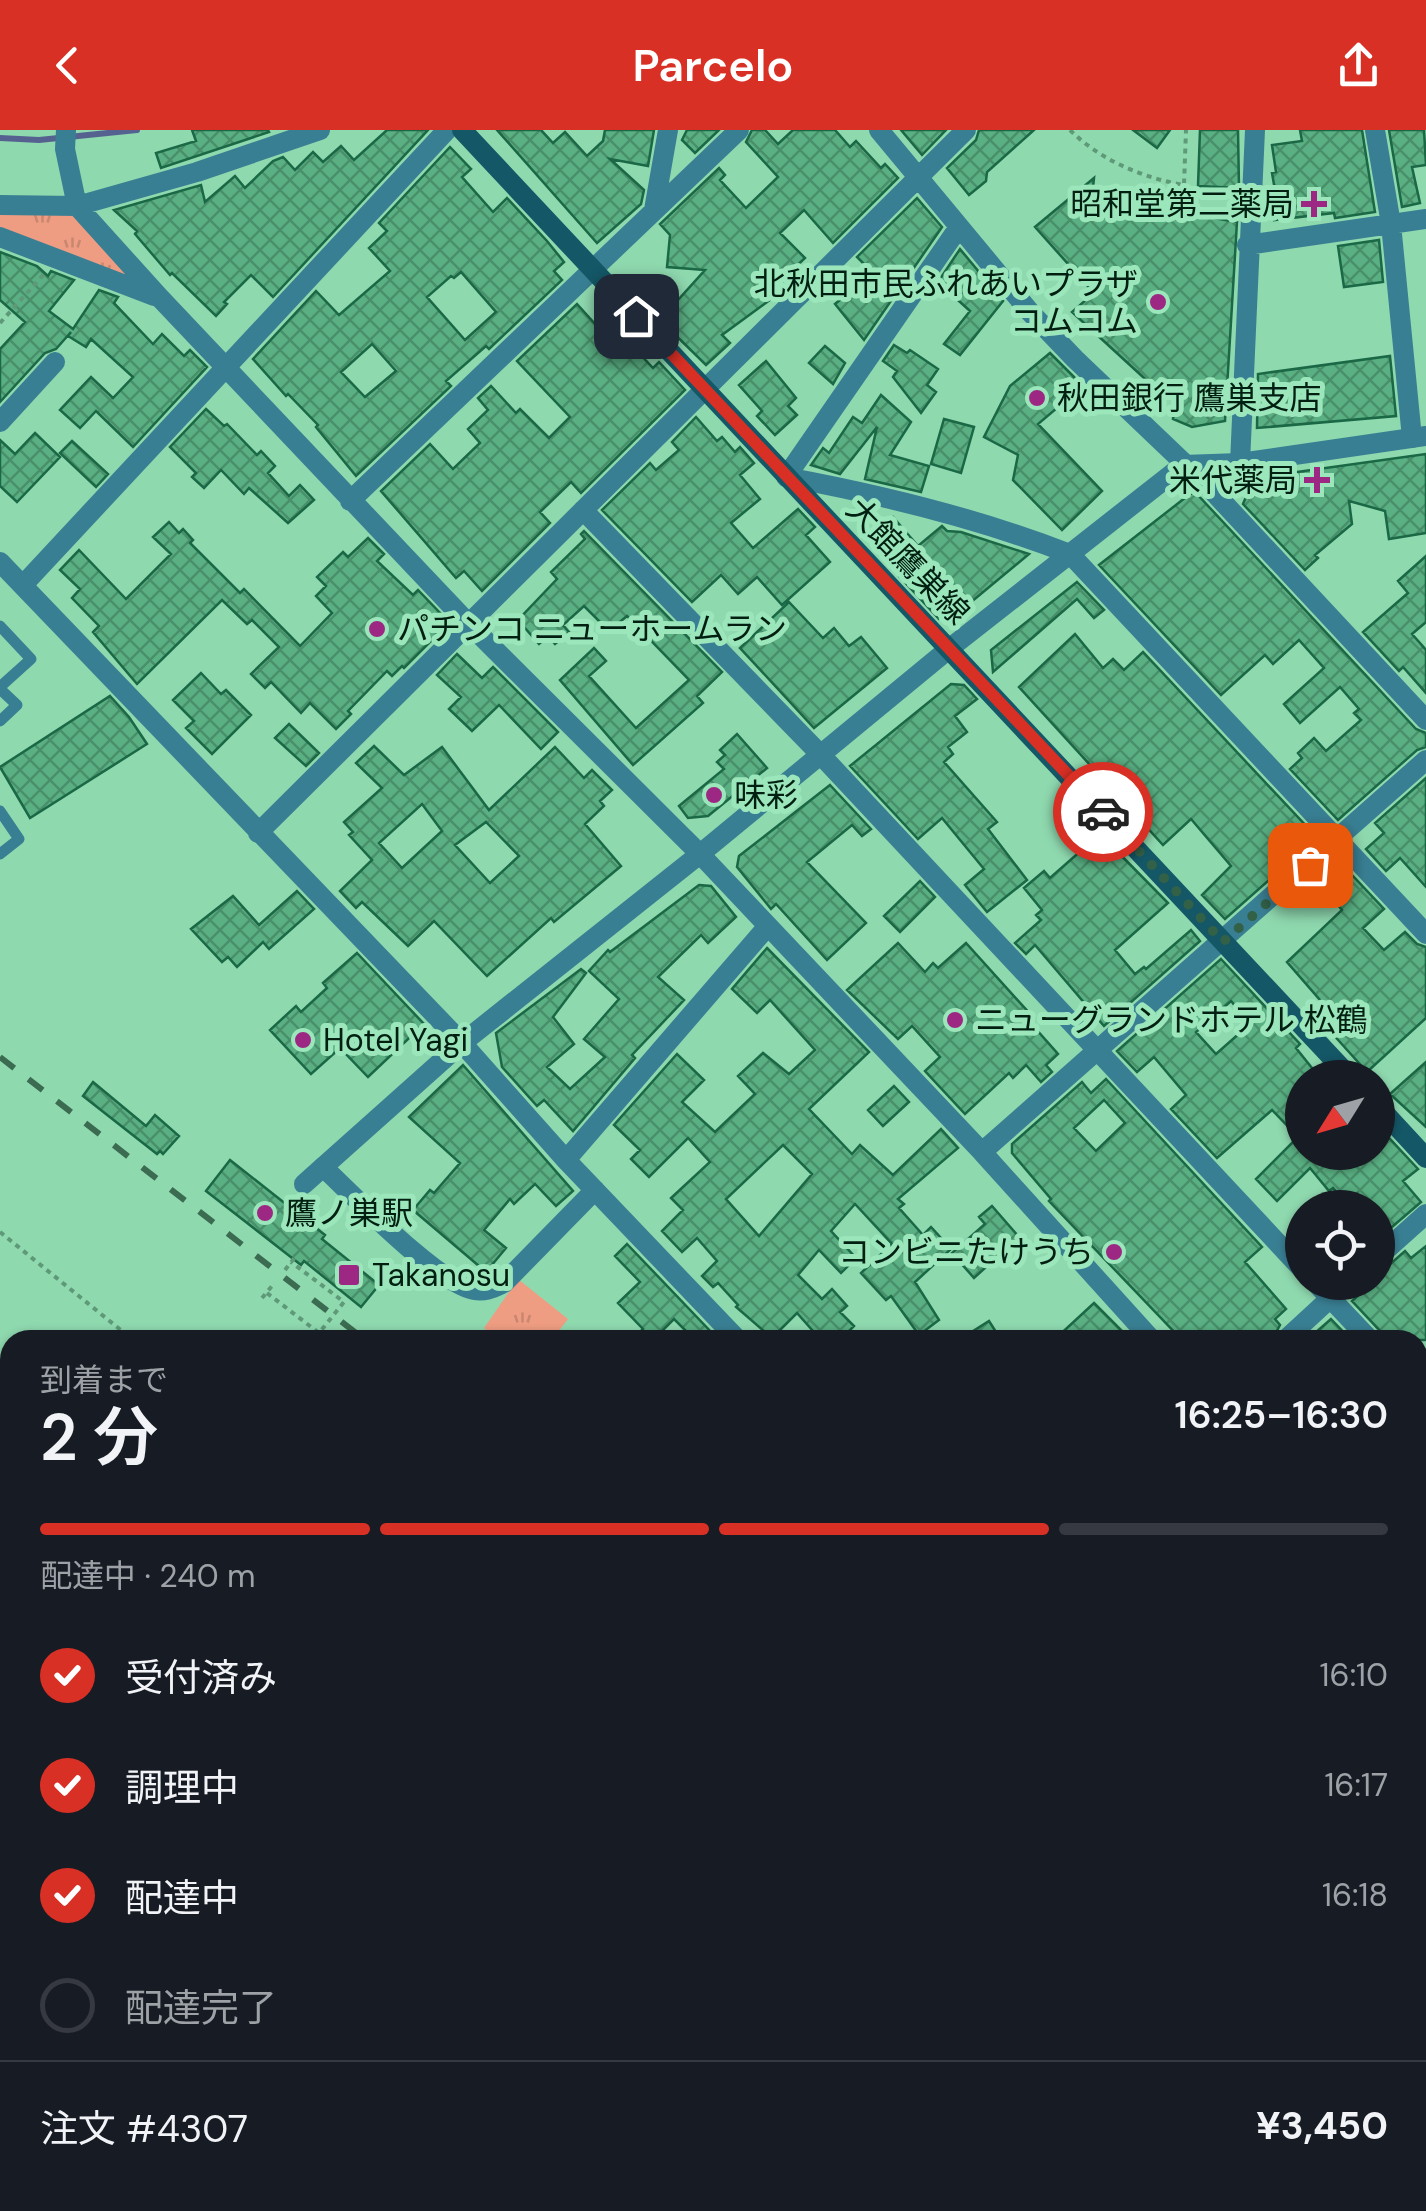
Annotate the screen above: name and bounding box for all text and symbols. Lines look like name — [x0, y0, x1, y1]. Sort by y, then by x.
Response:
text: Parcelo — [632, 36, 794, 95]
icon: back — [40, 38, 95, 93]
icon: share — [1331, 38, 1386, 93]
place label: 昭和堂第二薬局 — [1070, 183, 1294, 225]
marker: 昭和堂第二薬局 — [1303, 193, 1325, 215]
place label: 北秋田市民ふれあいプラザ コムコム — [754, 263, 1138, 342]
pin — [594, 274, 679, 359]
icon: home — [609, 289, 664, 344]
marker: 北秋田市民ふれあいプラザ コムコム — [1147, 291, 1169, 313]
place label: 秋田銀行 鷹巣支店 — [1057, 377, 1322, 419]
marker: 秋田銀行 鷹巣支店 — [1026, 387, 1048, 409]
place label: 米代薬局 — [1169, 459, 1297, 501]
marker: 米代薬局 — [1306, 469, 1328, 491]
street label: 大館鷹巣線 — [837, 489, 979, 633]
place label: パチンコ ニューホームラン — [397, 608, 787, 650]
marker: パチンコ ニューホームラン — [366, 618, 388, 640]
courier — [1053, 762, 1153, 862]
place label: 味彩 — [734, 774, 798, 816]
marker: 味彩 — [703, 784, 725, 806]
icon: car — [1076, 785, 1131, 840]
pin — [1268, 823, 1353, 908]
icon: bag — [1283, 838, 1338, 893]
place label: ニューグランドホテル 松鶴 — [975, 999, 1368, 1041]
marker: ニューグランドホテル 松鶴 — [944, 1009, 966, 1031]
place label: Hotel Yagi — [323, 1019, 468, 1061]
marker: Hotel Yagi — [292, 1029, 314, 1051]
north arrow — [1285, 1060, 1395, 1170]
map controls — [1285, 1060, 1395, 1300]
button: locate — [1285, 1190, 1395, 1300]
place label: 鷹ノ巣駅 — [285, 1192, 413, 1234]
marker: 鷹ノ巣駅 — [254, 1202, 276, 1224]
place label: コンビニたけうち — [838, 1231, 1094, 1273]
marker: コンビニたけうち — [1103, 1241, 1125, 1263]
place label: Takanosu — [372, 1254, 510, 1296]
marker: Takanosu — [336, 1262, 362, 1288]
text: 到着まで — [40, 1359, 168, 1401]
text: 16:25–16:30 — [1174, 1390, 1388, 1440]
text: 2 分 — [40, 1396, 158, 1480]
text: 配達中 · 240 m — [40, 1555, 256, 1597]
icon: check — [40, 1648, 95, 1703]
text: 受付済み — [125, 1653, 277, 1703]
text: 16:10 — [1320, 1654, 1388, 1696]
icon: check — [40, 1758, 95, 1813]
text: 調理中 — [125, 1763, 239, 1813]
text: 16:17 — [1324, 1764, 1388, 1806]
icon: check — [40, 1868, 95, 1923]
text: 配達中 — [125, 1873, 239, 1923]
text: 16:18 — [1322, 1874, 1388, 1916]
text: 配達完了 — [125, 1983, 277, 2033]
text: ¥3,450 — [1256, 2101, 1388, 2151]
text: 注文 #4307 — [40, 2104, 248, 2154]

